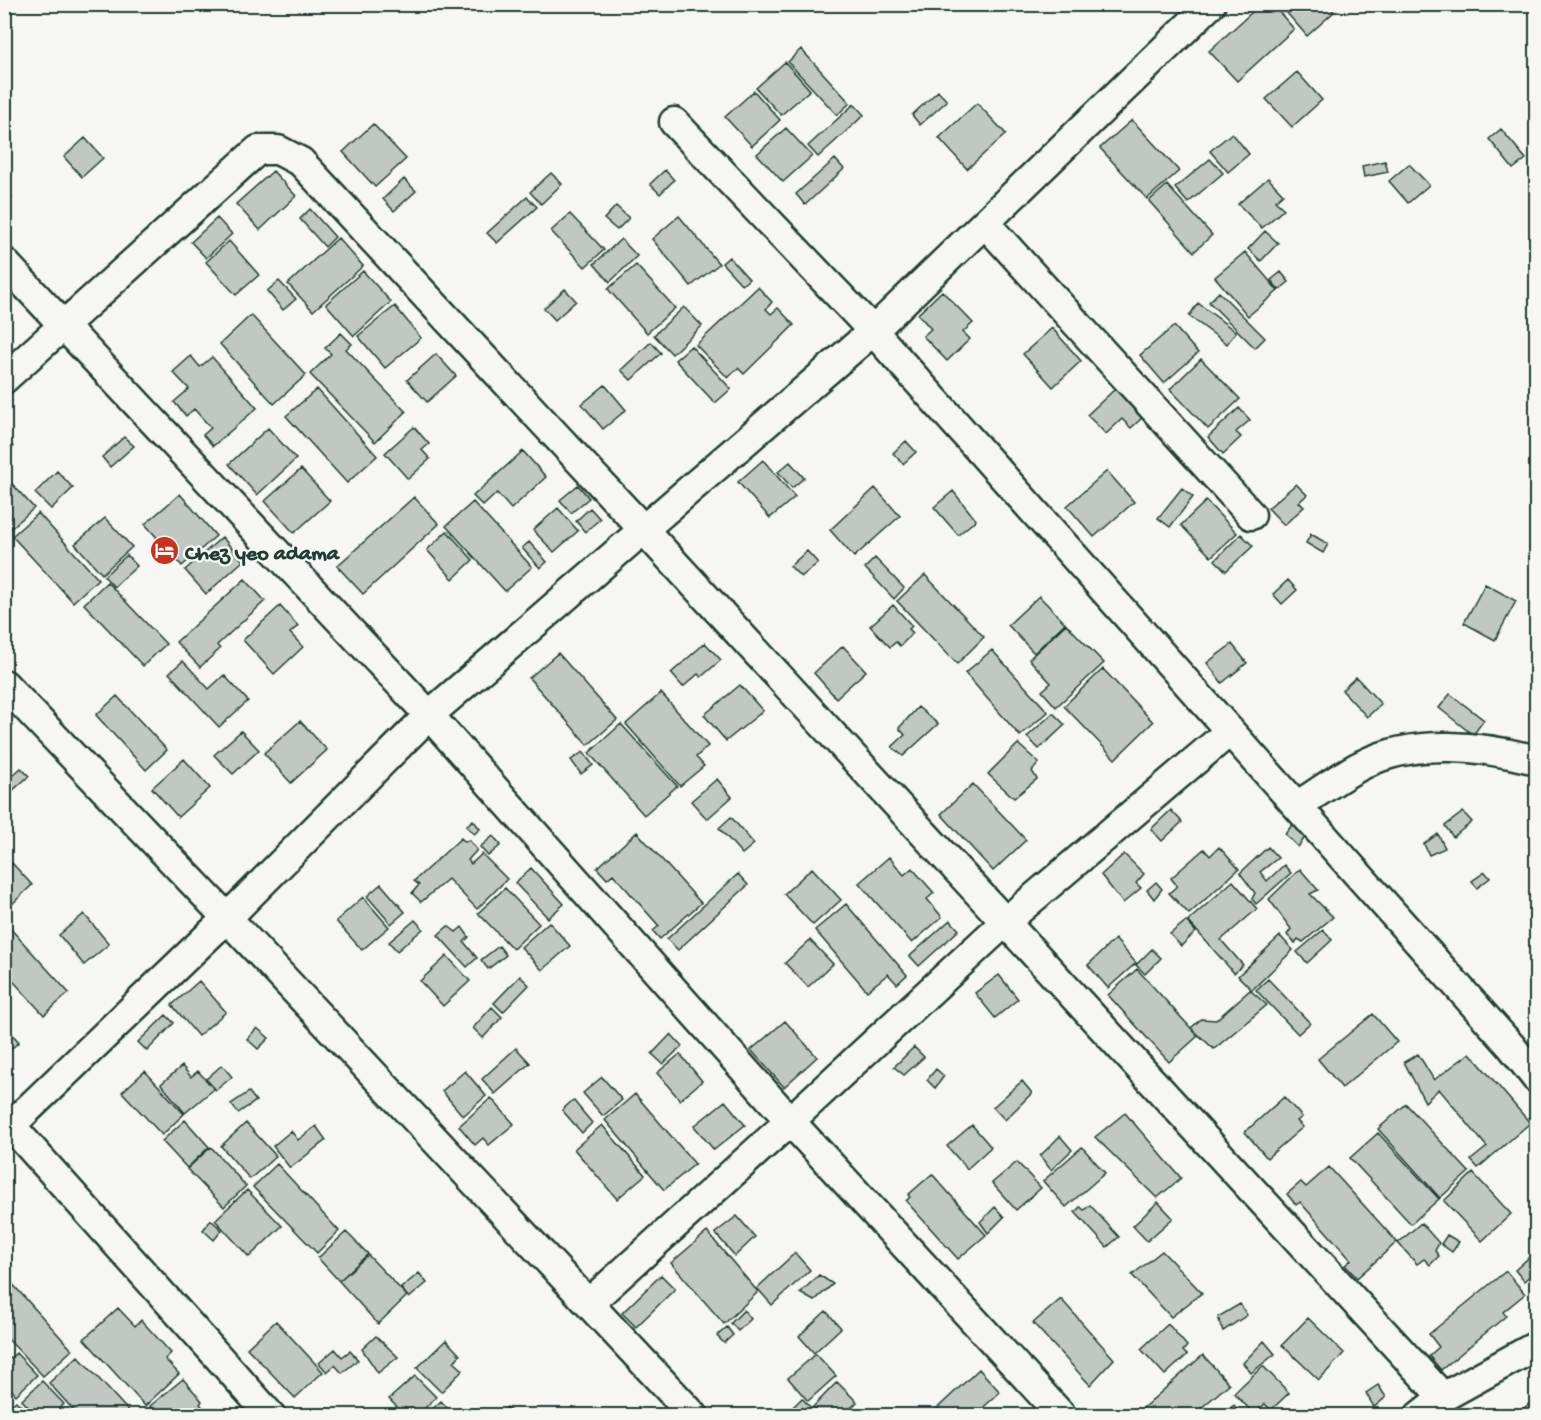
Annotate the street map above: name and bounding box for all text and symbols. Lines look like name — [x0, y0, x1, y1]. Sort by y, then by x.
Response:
hotel icon: Chez yeo adama — [148, 535, 180, 567]
place label: Chez yeo adama — [184, 542, 341, 568]

